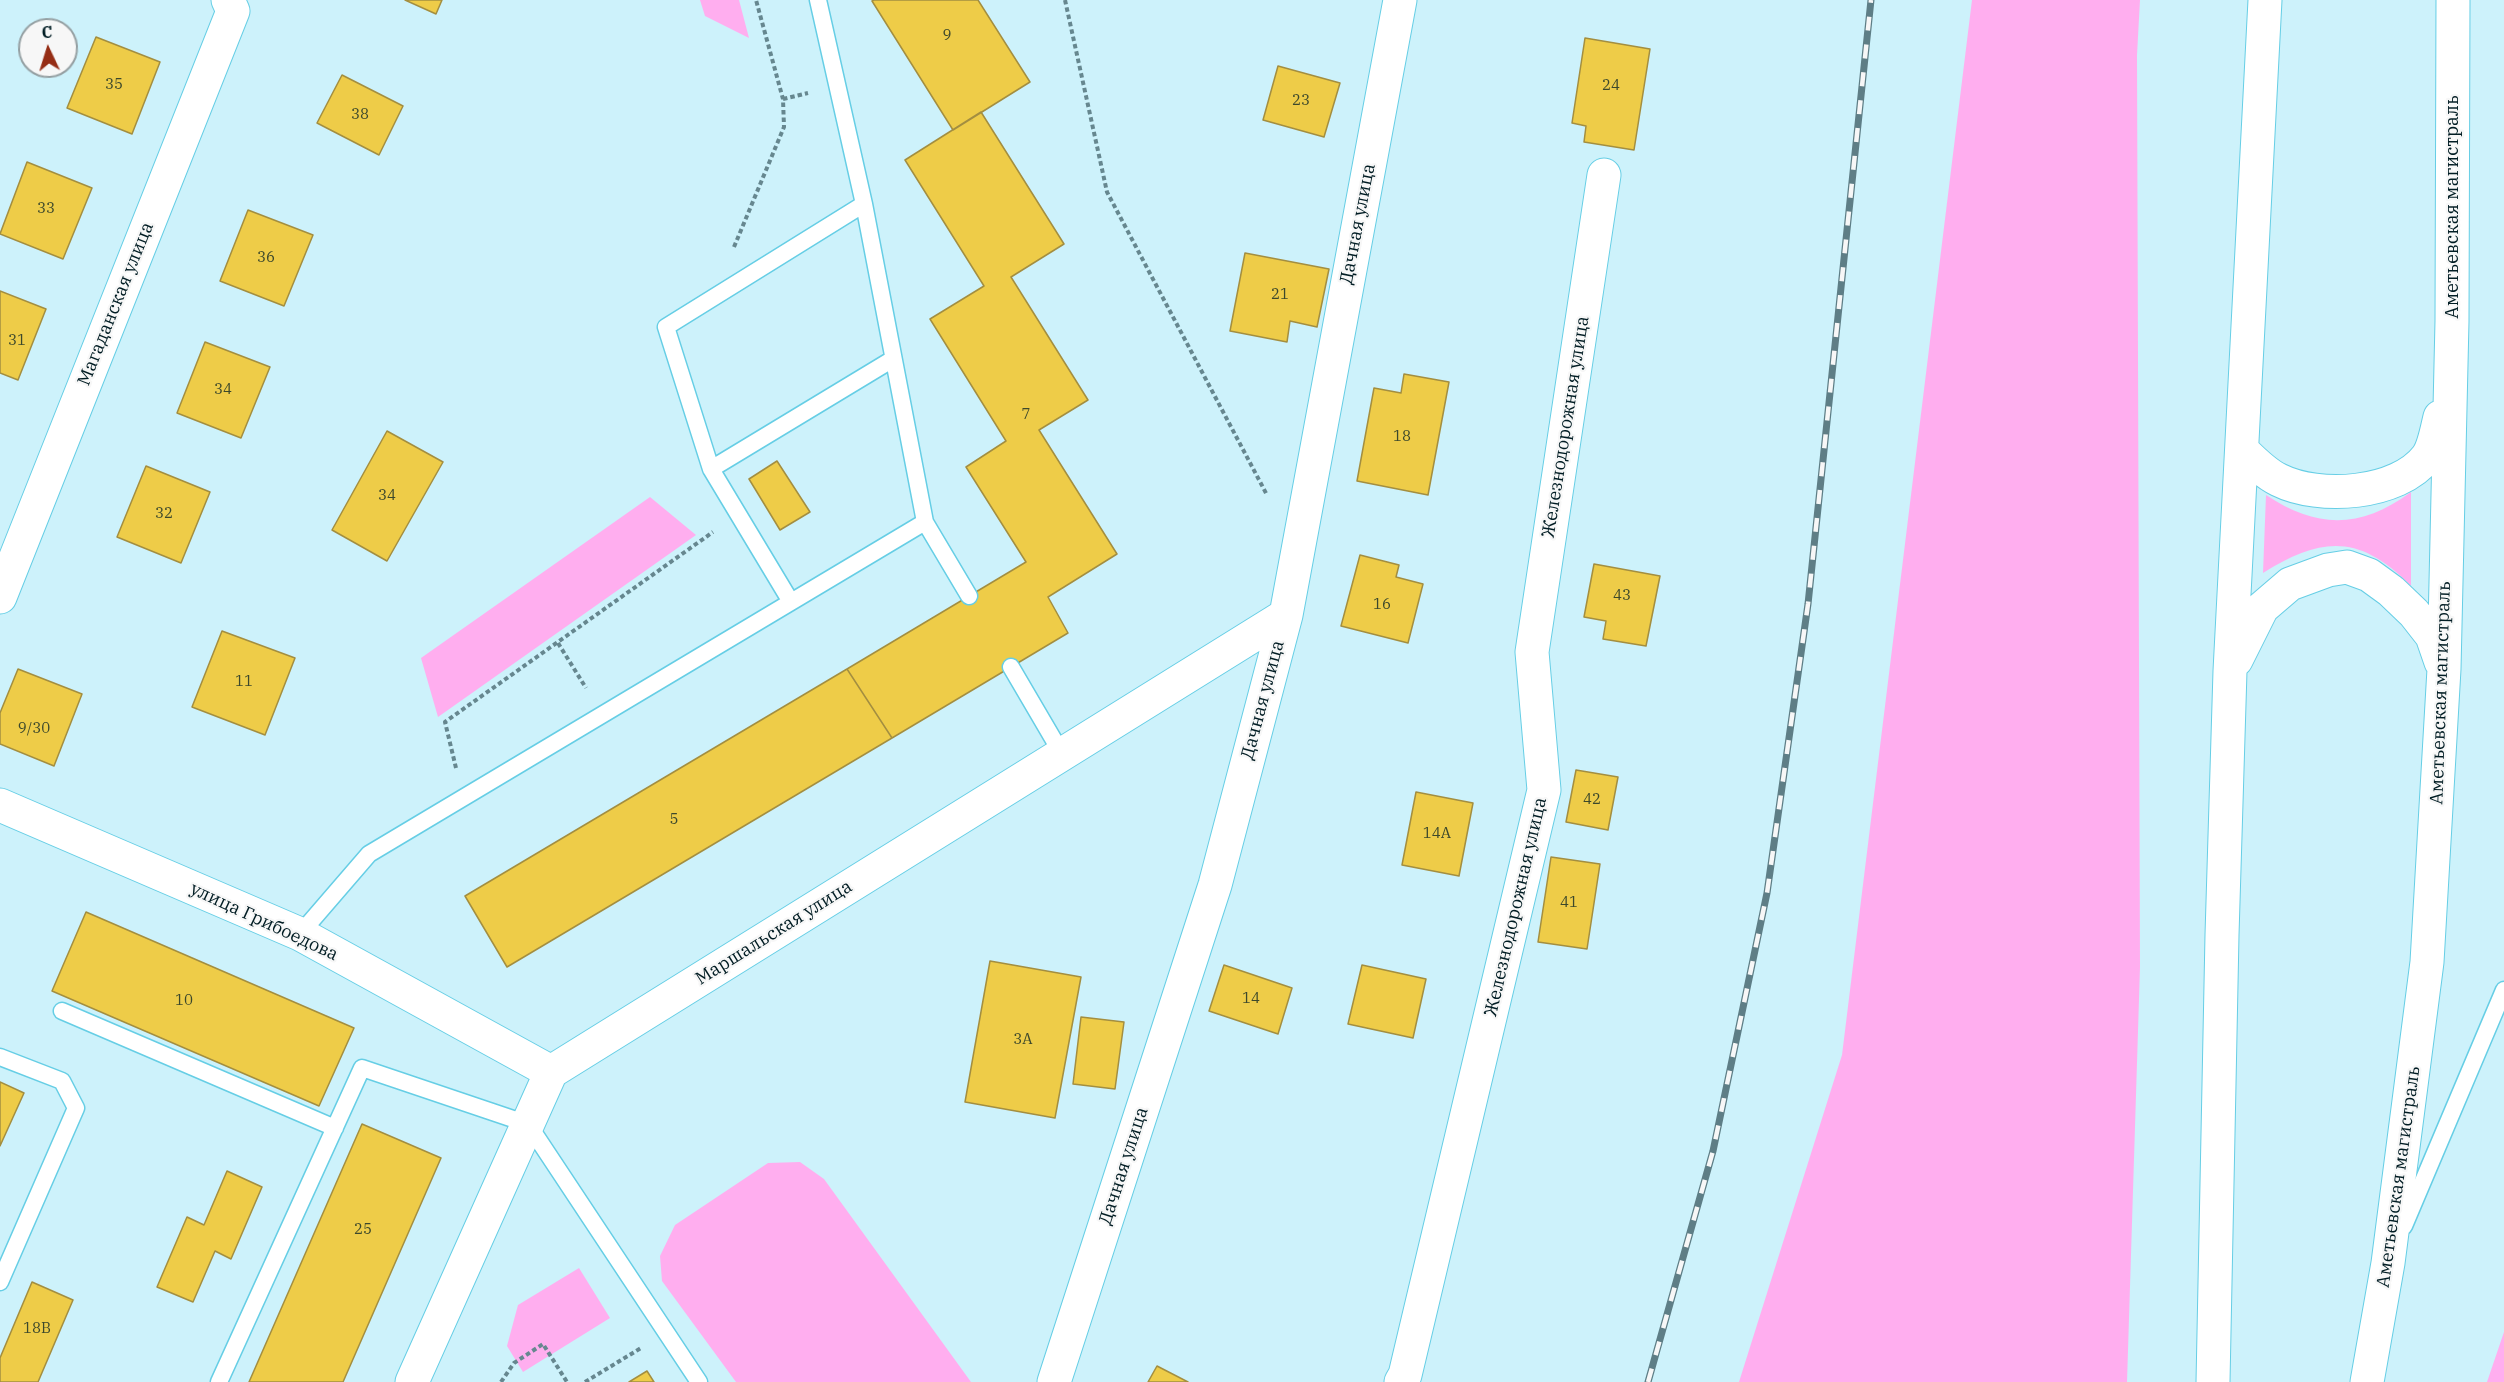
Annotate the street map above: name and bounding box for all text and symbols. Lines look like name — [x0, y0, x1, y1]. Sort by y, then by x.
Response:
north arrow — [18, 18, 78, 78]
text: С — [41, 22, 53, 42]
house number: 9 — [943, 27, 951, 45]
house number: 35 — [105, 76, 123, 94]
house number: 24 — [1602, 77, 1620, 95]
house number: 23 — [1292, 92, 1310, 110]
street label: Аметьевская магистраль — [2442, 95, 2464, 319]
house number: 38 — [351, 106, 369, 124]
street label: Дачная улица — [1336, 162, 1380, 286]
house number: 33 — [37, 200, 55, 218]
street label: Магаданская улица — [73, 219, 159, 389]
house number: 36 — [257, 249, 275, 267]
house number: 21 — [1271, 286, 1289, 304]
street label: Железнодорожная улица — [1538, 315, 1594, 539]
house number: 31 — [8, 332, 26, 350]
house number: 34 — [214, 381, 232, 399]
house number: 7 — [1022, 406, 1030, 424]
house number: 18 — [1393, 428, 1411, 446]
house number: 34 — [378, 487, 396, 505]
house number: 32 — [155, 505, 173, 523]
street label: Аметьевская магистраль — [2426, 581, 2456, 805]
house number: 43 — [1613, 587, 1631, 605]
house number: 16 — [1373, 596, 1391, 614]
street label: Дачная улица — [1237, 638, 1289, 762]
house number: 11 — [235, 673, 253, 691]
house number: 9/30 — [18, 720, 50, 738]
house number: 42 — [1583, 791, 1601, 809]
street label: Железнодорожная улица — [1480, 795, 1552, 1019]
house number: 5 — [670, 811, 678, 829]
house number: 14А — [1423, 825, 1451, 843]
street label: Маршальская улица — [692, 876, 856, 990]
street label: улица Грибоедова — [187, 878, 341, 966]
house number: 41 — [1560, 894, 1578, 912]
house number: 14 — [1242, 990, 1260, 1008]
house number: 10 — [175, 992, 193, 1010]
house number: 3А — [1013, 1031, 1033, 1049]
street label: Аметьевская магистраль — [2373, 1065, 2425, 1289]
street label: Дачная улица — [1095, 1104, 1153, 1228]
house number: 25 — [354, 1221, 372, 1239]
house number: 18В — [23, 1320, 51, 1338]

